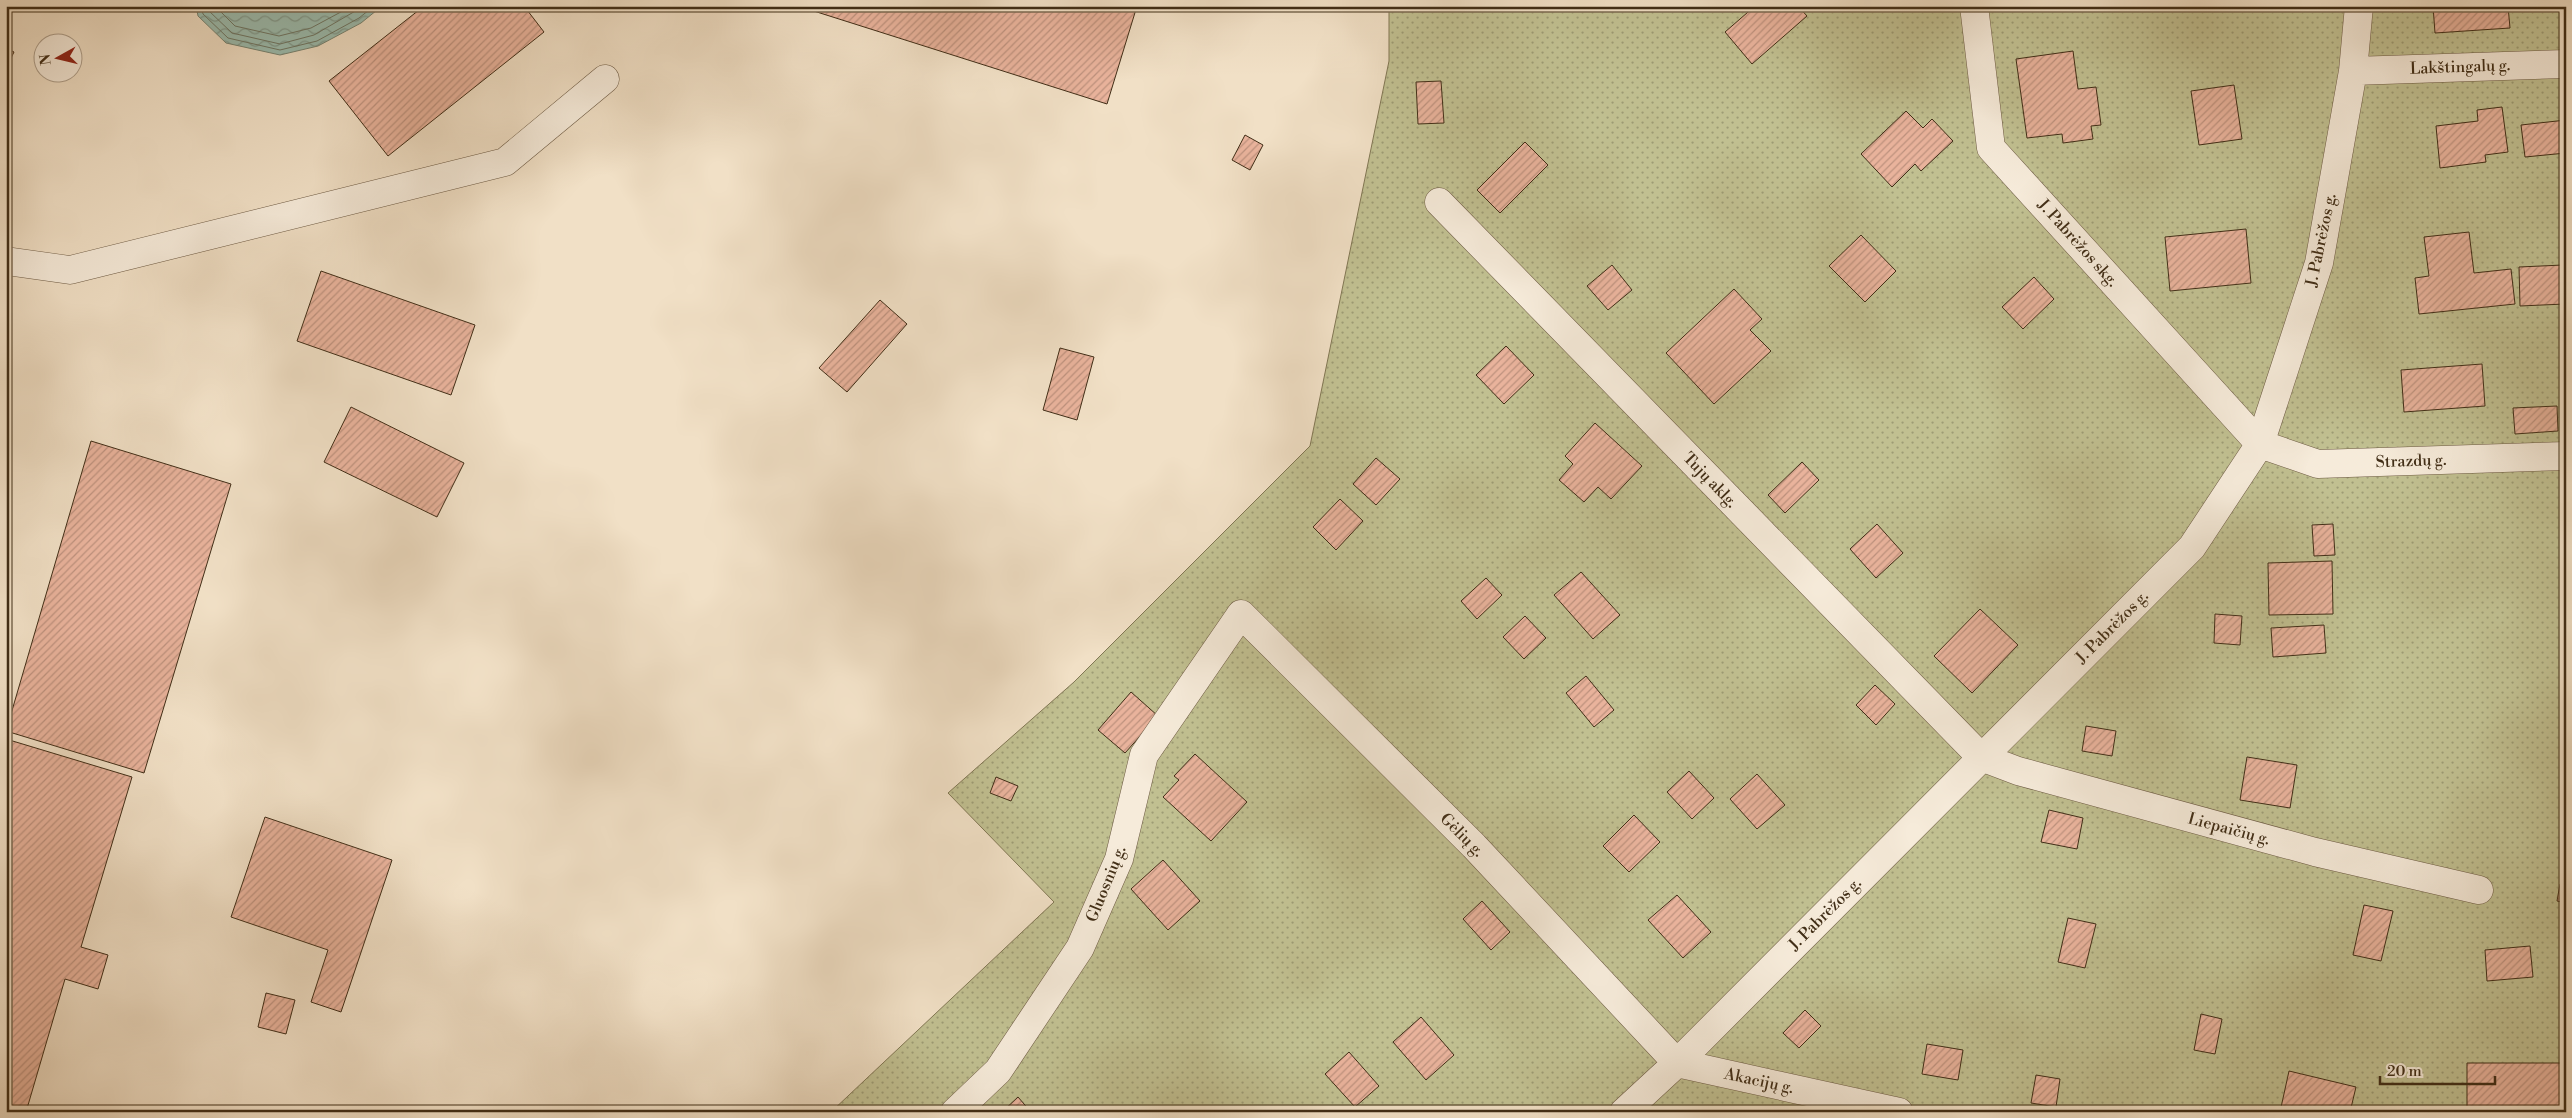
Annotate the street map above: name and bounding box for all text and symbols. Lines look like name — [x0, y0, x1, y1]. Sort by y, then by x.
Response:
north arrow — [32, 32, 82, 82]
text: N — [36, 53, 56, 66]
street label: Lakštingalų g. — [2409, 55, 2511, 79]
street label: J. Pabrėžos g. — [2301, 192, 2341, 289]
street label: J. Pabrėžos skg. — [2033, 194, 2123, 291]
street label: Tujų aklg. — [1679, 448, 1741, 512]
street label: Strazdų g. — [2375, 450, 2447, 472]
street label: J. Pabrėžos g. — [2071, 586, 2153, 668]
street label: Liepaičių g. — [2186, 808, 2272, 850]
street label: Gėlių g. — [1436, 809, 1488, 861]
street label: Gluosnių g. — [1082, 843, 1130, 925]
street label: J. Pabrėžos g. — [1784, 873, 1866, 955]
scale bar — [2380, 1053, 2494, 1085]
text: 20 m — [2387, 1062, 2422, 1081]
street label: Akacijų g. — [1722, 1064, 1796, 1098]

